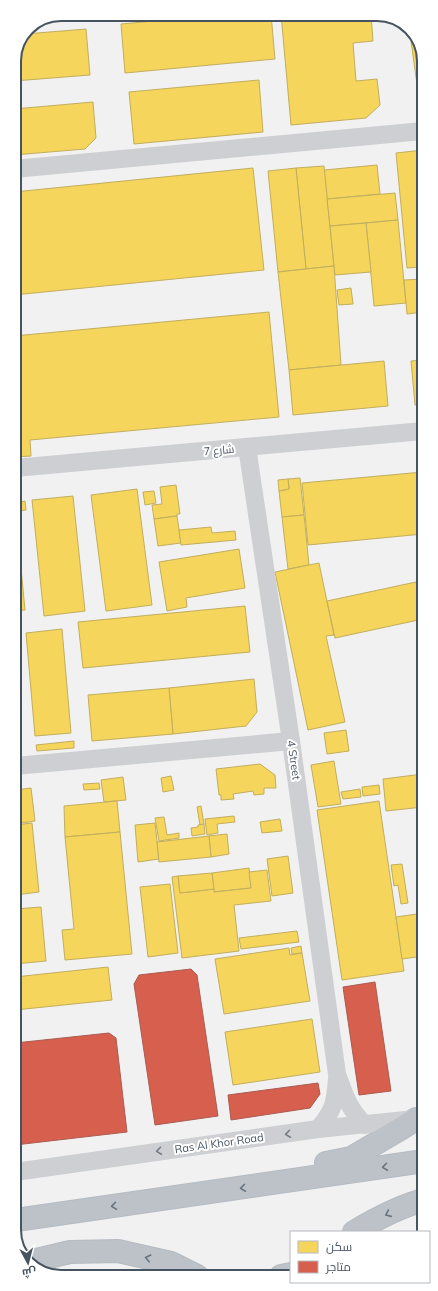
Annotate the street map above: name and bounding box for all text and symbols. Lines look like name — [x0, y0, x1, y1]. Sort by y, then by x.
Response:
street label: شارع 7 — [203, 442, 235, 459]
street label: 4 Street — [284, 739, 304, 781]
one-way arrow — [285, 1129, 291, 1138]
street label: Ras Al Khor Road — [174, 1130, 264, 1156]
one-way arrow — [156, 1146, 162, 1155]
one-way arrow — [382, 1162, 388, 1171]
one-way arrow — [240, 1183, 246, 1192]
one-way arrow — [111, 1201, 117, 1210]
one-way arrow — [385, 1209, 393, 1217]
legend — [290, 1231, 430, 1283]
text: سكن — [326, 1239, 352, 1254]
north arrow — [8, 1243, 48, 1283]
one-way arrow — [145, 1254, 152, 1263]
text: متاجر — [325, 1259, 351, 1274]
text: ش — [21, 1265, 37, 1281]

